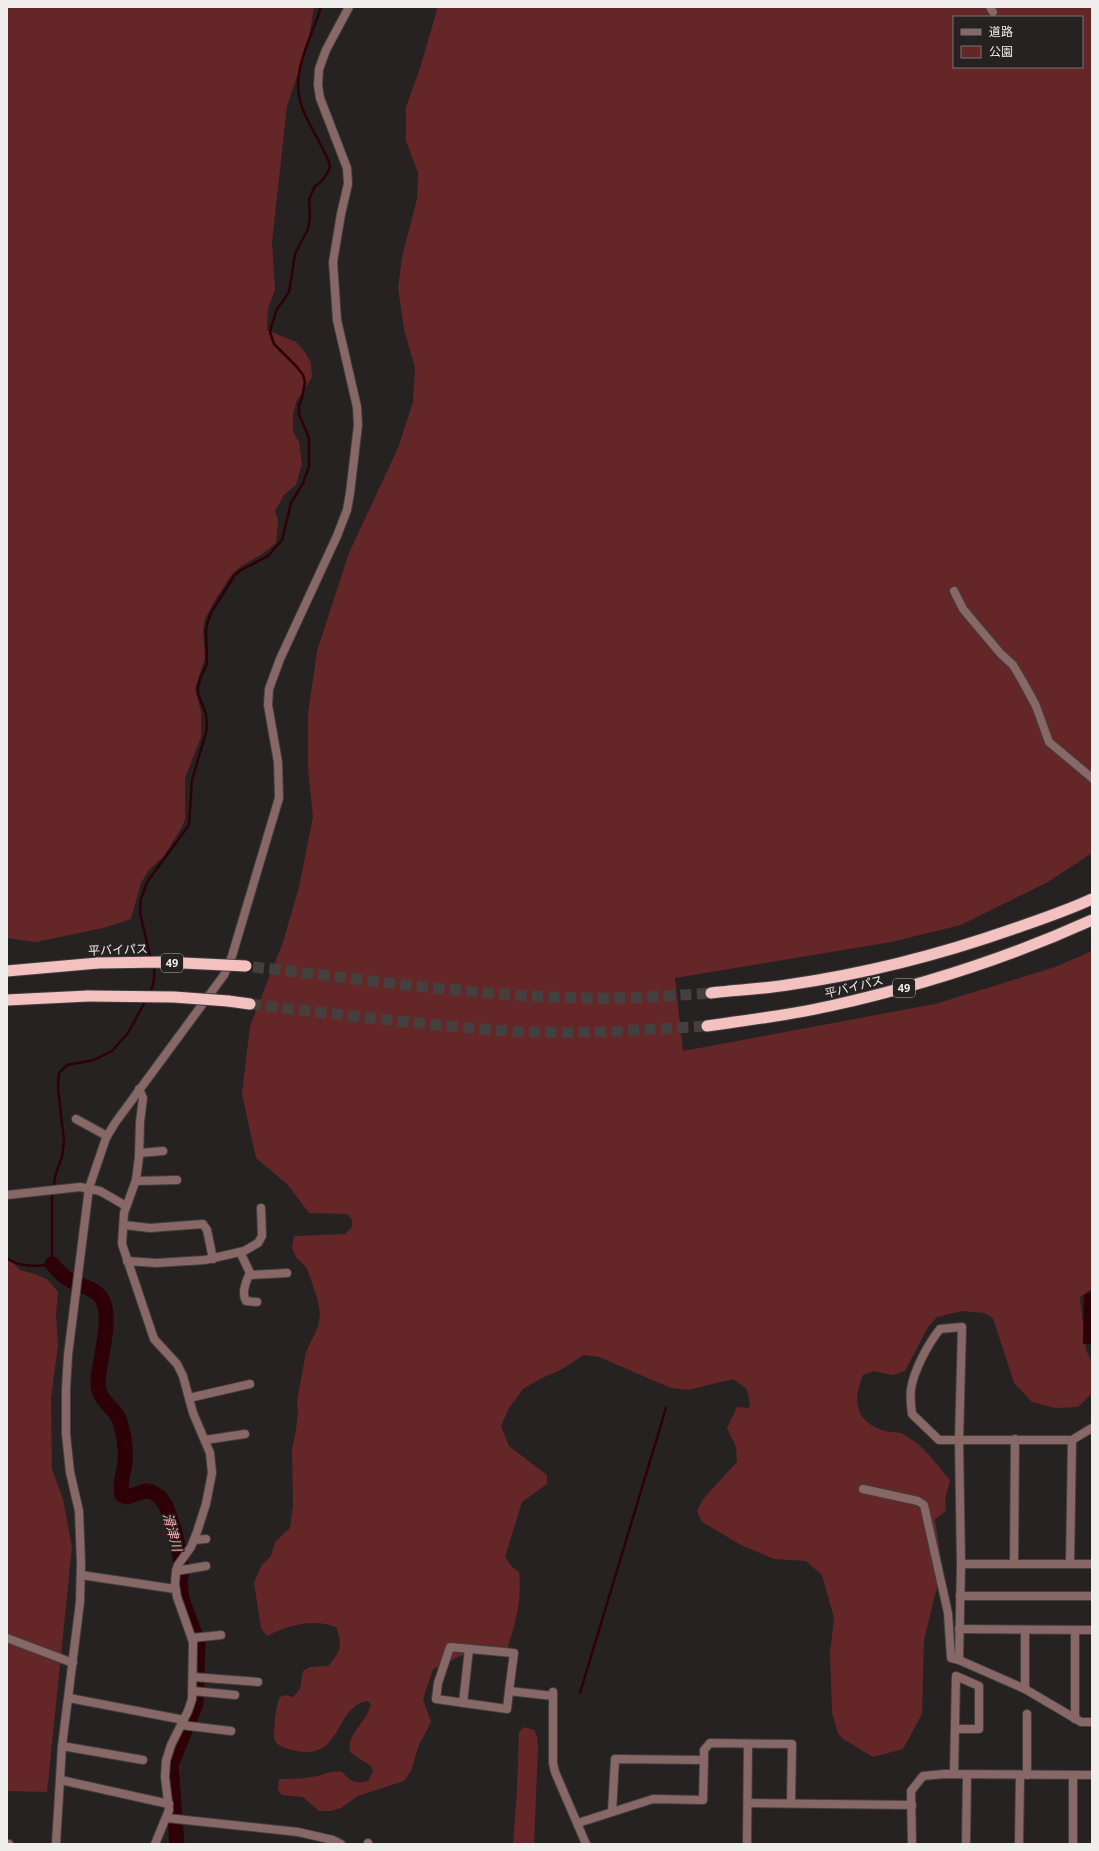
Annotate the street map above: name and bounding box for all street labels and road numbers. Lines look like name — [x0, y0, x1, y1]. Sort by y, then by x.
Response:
street label: 平バイパス — [88, 940, 148, 959]
road number: 49 — [161, 954, 183, 972]
street label: 平バイパス — [823, 971, 885, 1002]
road number: 49 — [893, 979, 915, 997]

